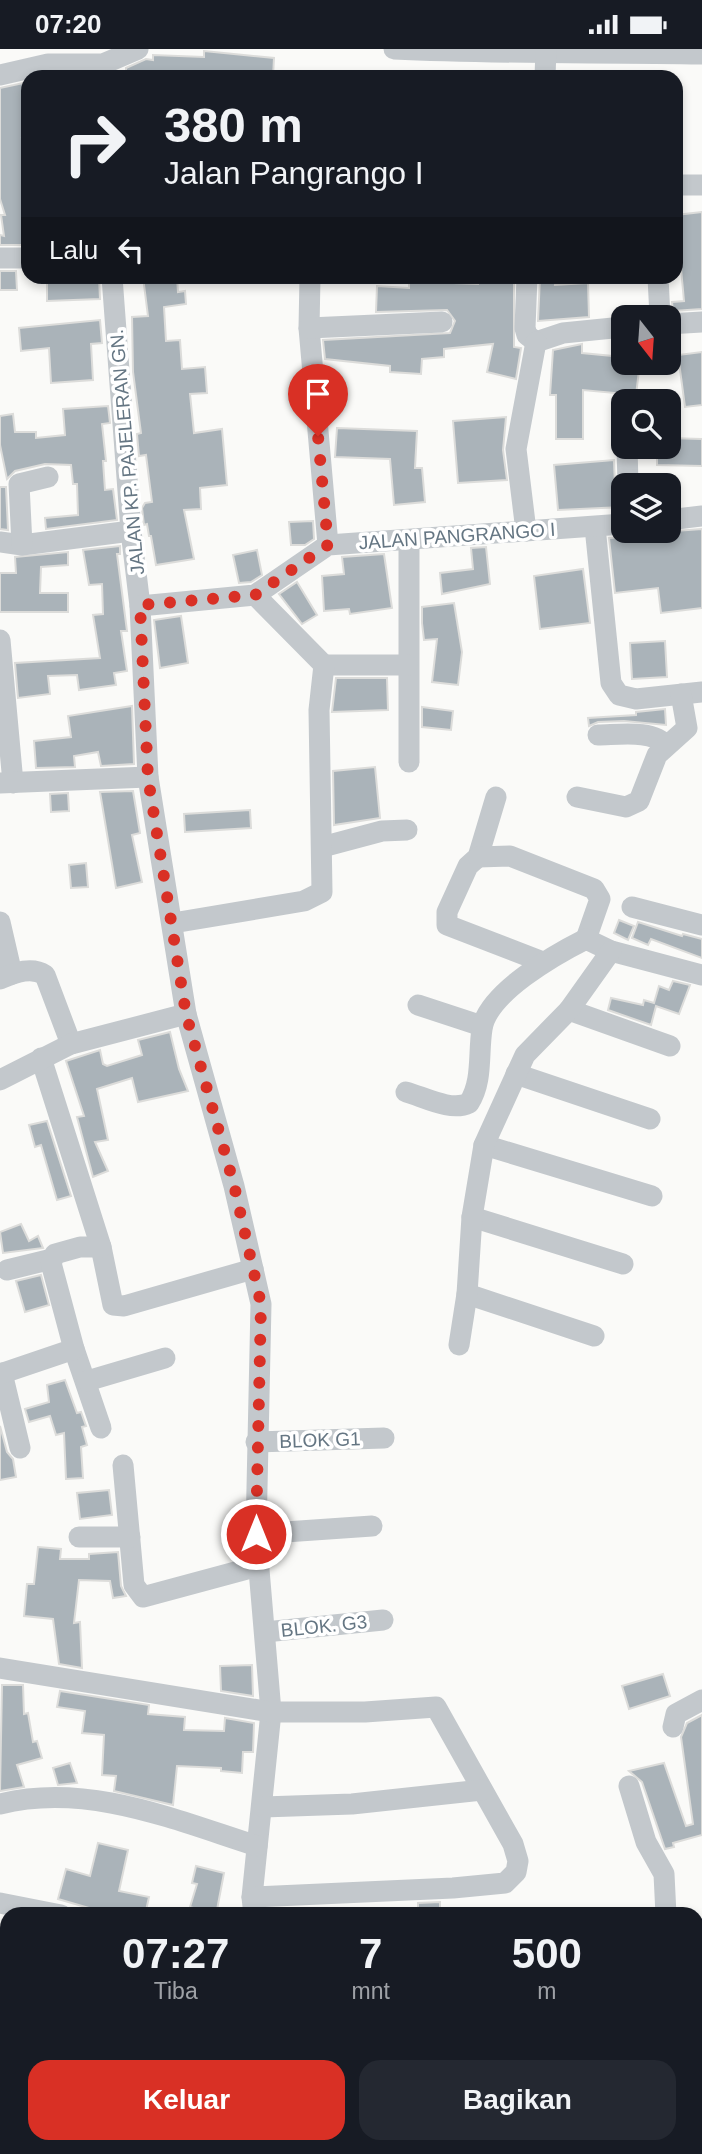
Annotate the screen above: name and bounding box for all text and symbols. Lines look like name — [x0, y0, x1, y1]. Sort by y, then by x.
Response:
text: 07:20 — [35, 9, 102, 39]
icon: right — [49, 98, 140, 189]
text: 380 m — [164, 98, 303, 152]
text: Jalan Pangrango I — [164, 155, 424, 191]
icon: left — [112, 231, 150, 269]
text: Lalu — [49, 235, 98, 265]
north arrow — [611, 305, 681, 375]
map controls — [611, 305, 681, 543]
street label: JALAN KP. PAJELERAN GN. — [106, 328, 148, 576]
pin — [288, 364, 348, 436]
icon: arrive — [299, 375, 337, 413]
button: search — [611, 389, 681, 459]
button: layers — [611, 473, 681, 543]
street label: JALAN PANGRANGO I — [358, 519, 556, 553]
street label: BLOK G1 — [279, 1428, 361, 1452]
position arrow — [219, 1497, 293, 1571]
street label: BLOK. G3 — [280, 1611, 368, 1641]
text: 07:27 — [122, 1930, 229, 1977]
text: 7 — [359, 1930, 382, 1977]
text: 500 — [512, 1930, 582, 1977]
text: Tiba — [154, 1978, 198, 2004]
text: mnt — [351, 1978, 390, 2004]
text: m — [537, 1978, 556, 2004]
button: Keluar — [28, 2060, 345, 2140]
button: Bagikan — [359, 2060, 676, 2140]

